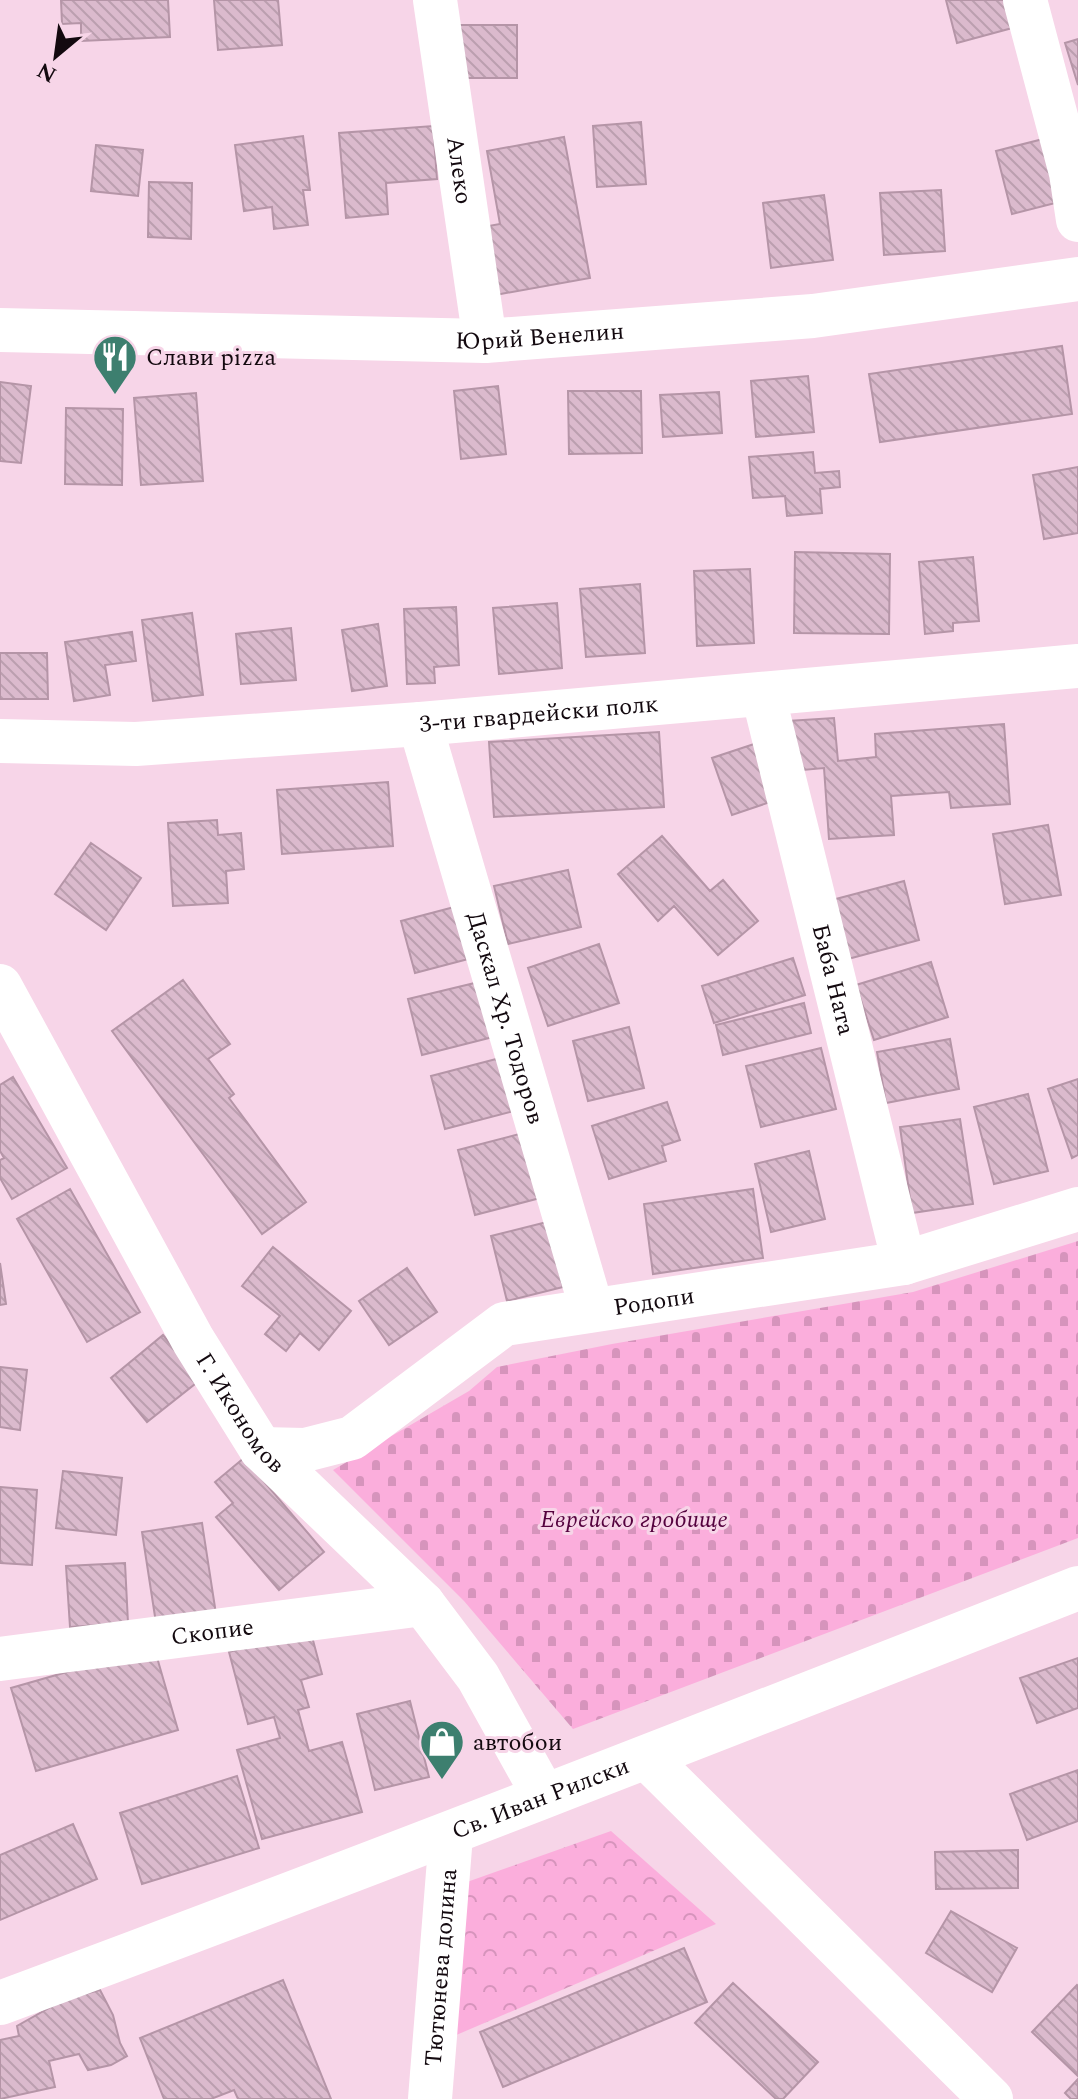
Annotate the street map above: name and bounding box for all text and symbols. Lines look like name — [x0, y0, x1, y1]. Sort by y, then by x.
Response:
north arrow — [16, 16, 96, 96]
text: N — [31, 53, 63, 91]
street label: Алеко — [436, 134, 482, 207]
street label: Юрий Венелин — [455, 313, 626, 360]
restaurant icon: Слави pizza — [91, 333, 139, 396]
place label: Слави pizza — [146, 340, 277, 376]
street label: 3-ти гвардейски полк — [418, 686, 660, 743]
street label: Даскал Хр. Тодоров — [457, 908, 553, 1128]
street label: Баба Ната — [802, 920, 864, 1039]
street label: Родопи — [611, 1278, 697, 1326]
street label: Г. Икономов — [186, 1346, 293, 1482]
park label: Еврейско гробище — [540, 1502, 728, 1538]
street label: Скопие — [169, 1609, 256, 1656]
shop icon: автобои — [418, 1718, 466, 1781]
place label: автобои — [473, 1725, 562, 1761]
street label: Св. Иван Рилски — [447, 1748, 635, 1849]
street label: Тютюнева долина — [416, 1867, 467, 2068]

